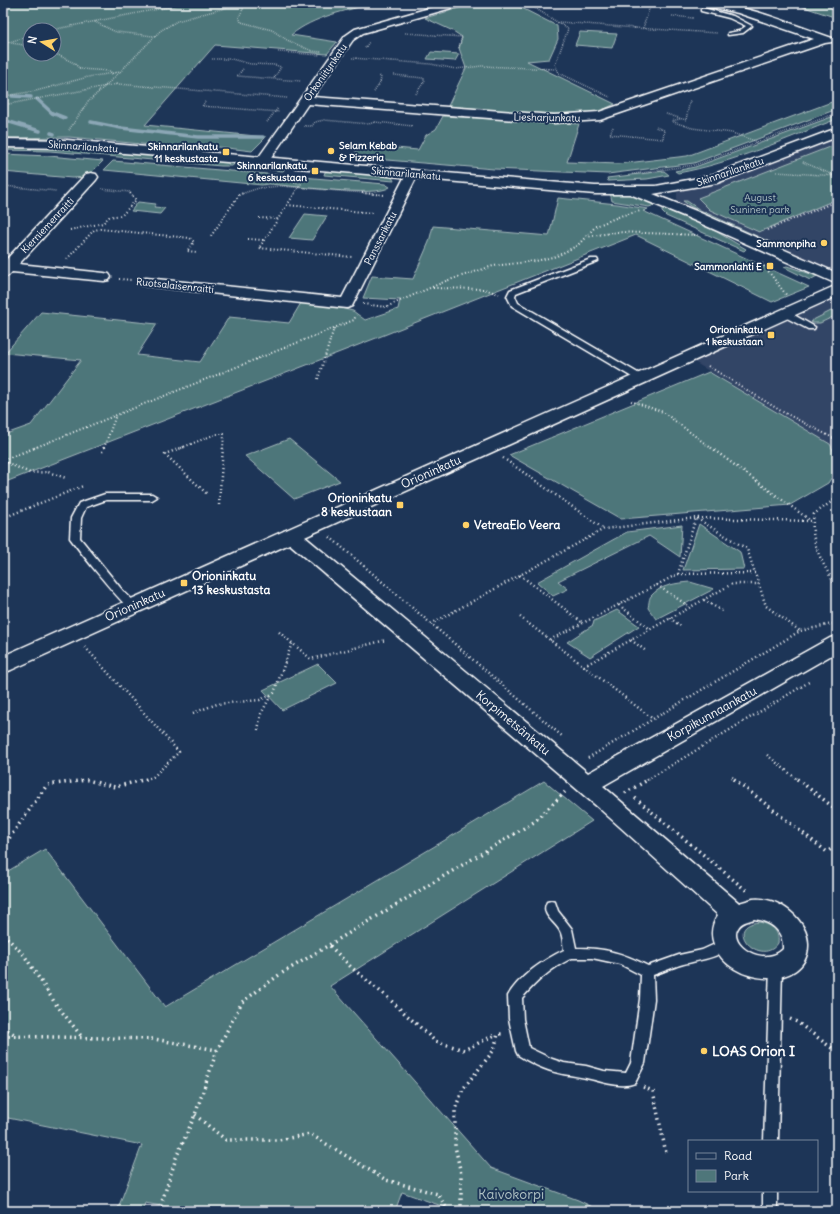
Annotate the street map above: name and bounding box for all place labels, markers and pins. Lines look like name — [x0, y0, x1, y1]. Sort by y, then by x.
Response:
place label: Selam Kebab & Pizzeria — [339, 139, 398, 164]
place label: Skinnarilankatu 11 keskustasta — [148, 140, 218, 165]
marker: Selam Kebab & Pizzeria — [326, 146, 336, 156]
marker: Skinnarilankatu 11 keskustasta — [221, 147, 231, 157]
place label: Skinnarilankatu 6 keskustaan — [237, 159, 307, 184]
marker: Skinnarilankatu 6 keskustaan — [310, 166, 320, 176]
place label: Sammonpiha — [756, 237, 816, 250]
marker: Sammonpiha — [819, 238, 829, 248]
place label: Sammonlahti E — [694, 260, 762, 273]
marker: Sammonlahti E — [765, 261, 775, 271]
place label: Orioninkatu 1 keskustaan — [706, 323, 763, 348]
marker: Orioninkatu 1 keskustaan — [766, 330, 776, 340]
place label: Orioninkatu 8 keskustaan — [321, 490, 392, 519]
marker: Orioninkatu 8 keskustaan — [395, 500, 405, 510]
place label: VetreaElo Veera — [474, 517, 560, 532]
marker: VetreaElo Veera — [461, 520, 471, 530]
place label: Orioninkatu 13 keskustasta — [192, 568, 270, 597]
marker: Orioninkatu 13 keskustasta — [179, 578, 189, 588]
place label: LOAS Orion I — [712, 1042, 795, 1060]
marker: LOAS Orion I — [699, 1046, 709, 1056]

